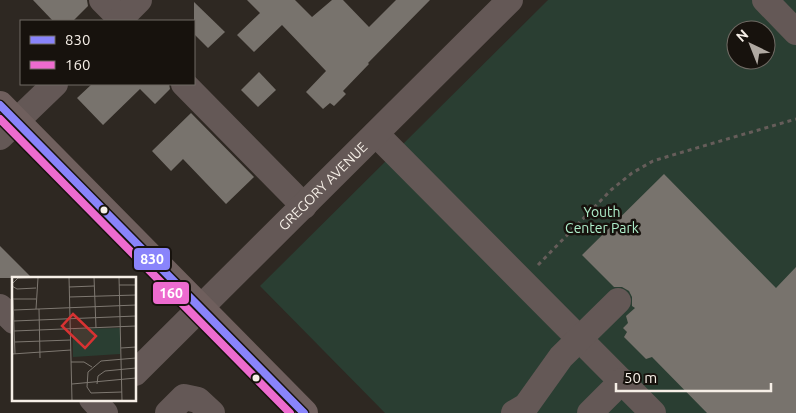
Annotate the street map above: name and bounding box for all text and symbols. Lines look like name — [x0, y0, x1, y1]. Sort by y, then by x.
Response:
legend — [20, 20, 195, 85]
north arrow — [726, 20, 776, 70]
text: N — [733, 26, 751, 45]
text: 830 — [65, 31, 90, 48]
text: 160 — [65, 56, 90, 73]
street label: GREGORY AVENUE — [275, 139, 371, 234]
park label: Youth Center Park — [565, 204, 639, 236]
unlabelled marker — [99, 205, 109, 215]
line badge: 830 — [133, 247, 171, 271]
text: 830 — [140, 251, 164, 267]
inset map — [12, 277, 136, 400]
line badge: 160 — [152, 281, 190, 305]
text: 160 — [159, 285, 183, 301]
scale bar — [616, 360, 771, 392]
text: 50 m — [624, 369, 657, 386]
unlabelled marker — [251, 373, 261, 383]

